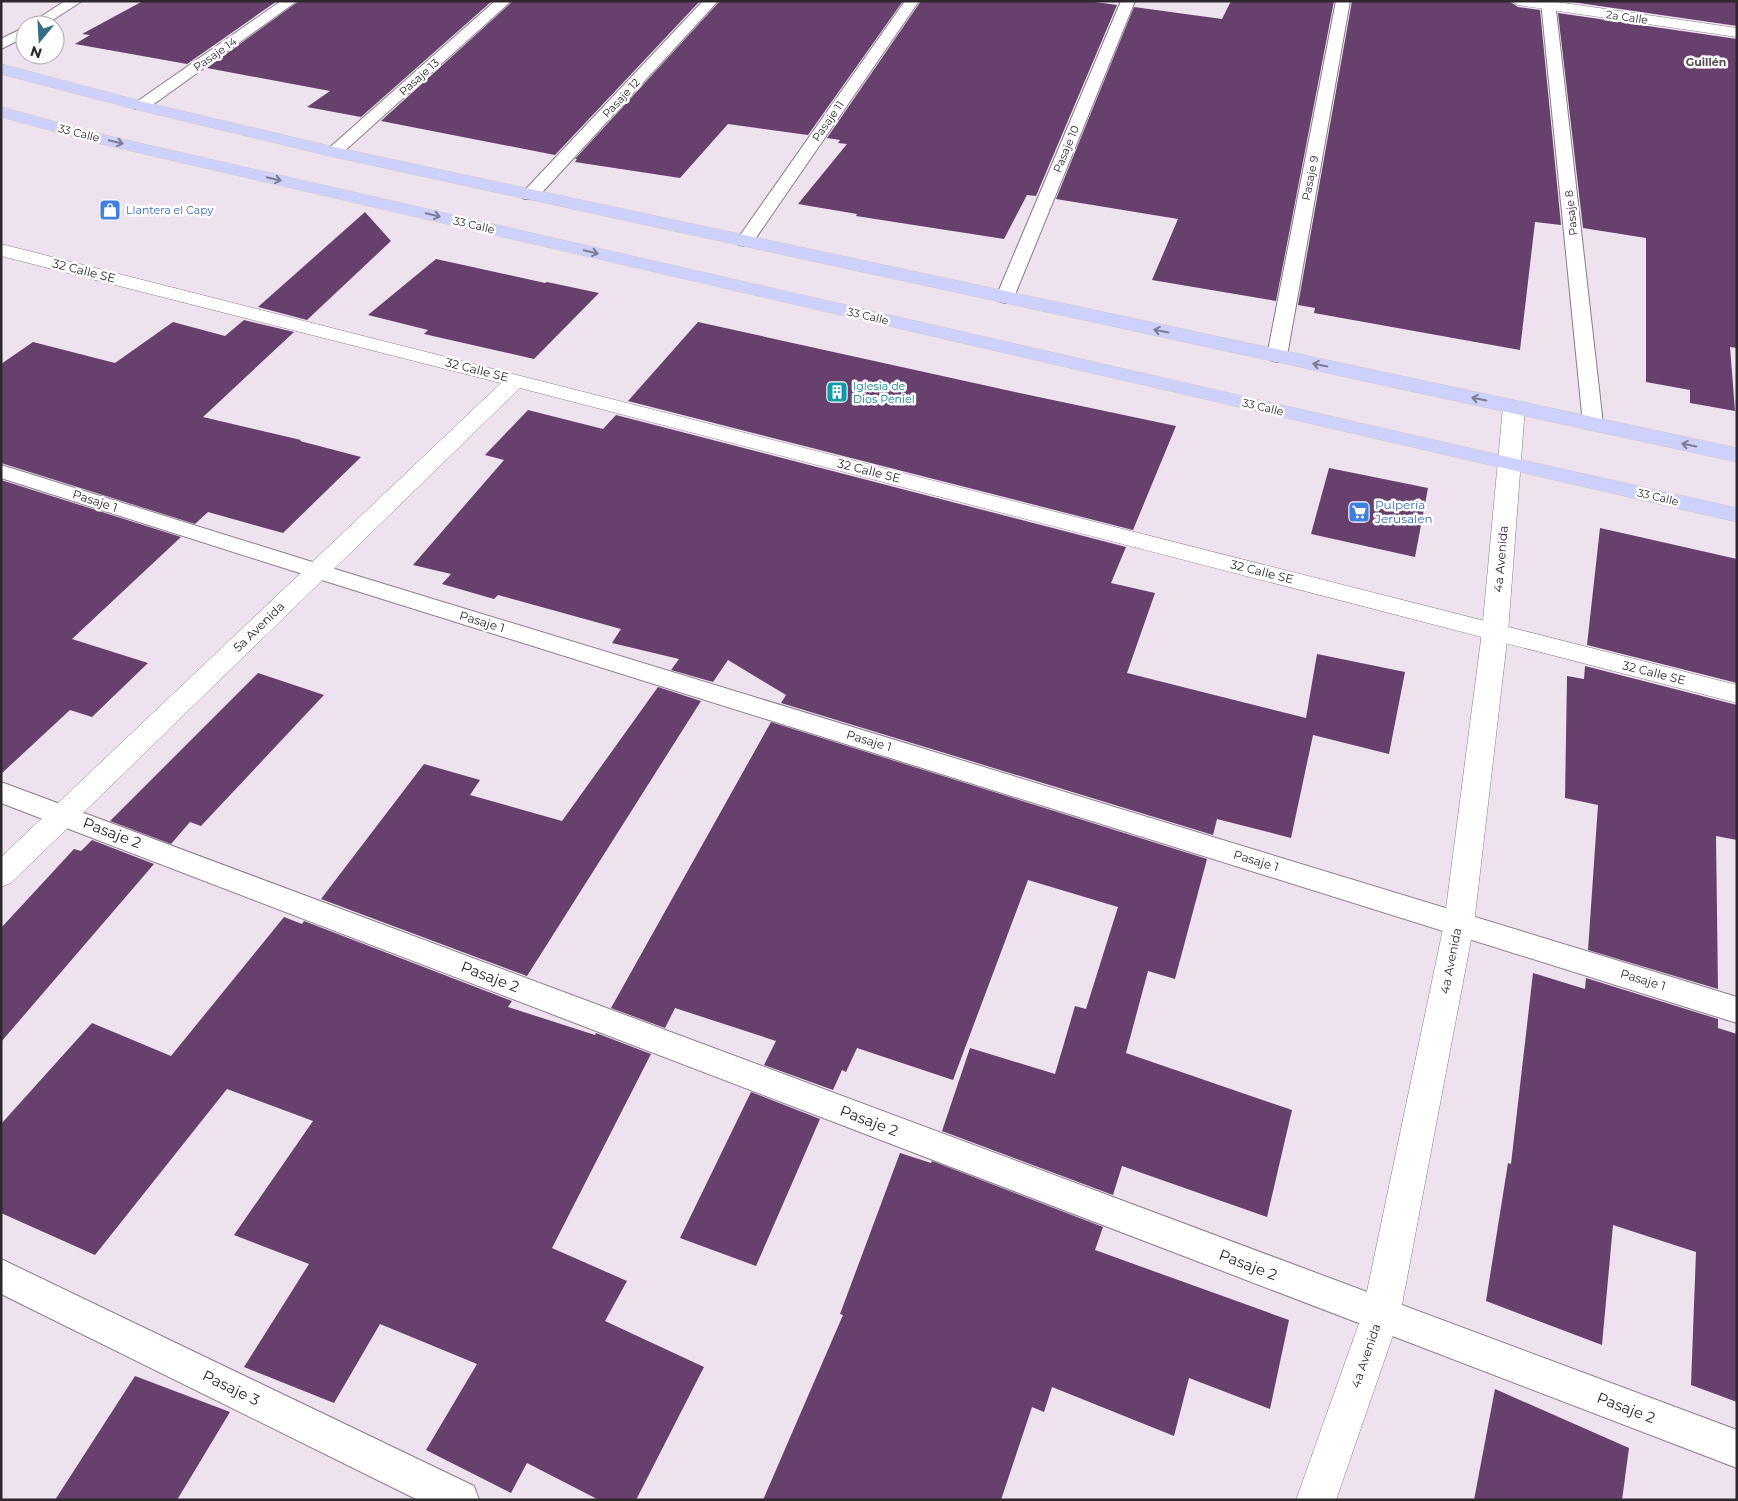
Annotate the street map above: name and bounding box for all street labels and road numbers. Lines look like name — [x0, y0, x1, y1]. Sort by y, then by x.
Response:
street label: 2a Calle — [1605, 7, 1649, 27]
street label: Pasaje 14 — [191, 34, 240, 74]
street label: Pasaje 13 — [396, 55, 442, 99]
street label: Pasaje 12 — [599, 75, 643, 121]
street label: Pasaje 11 — [809, 98, 847, 144]
street label: 33 Calle — [57, 121, 101, 145]
street label: Pasaje 10 — [1050, 123, 1082, 175]
street label: Pasaje 9 — [1299, 154, 1321, 202]
street label: Pasaje 8 — [1562, 190, 1580, 236]
street label: 33 Calle — [452, 213, 496, 237]
street label: 32 Calle SE — [51, 255, 117, 286]
street label: 33 Calle — [846, 304, 890, 328]
street label: 32 Calle SE — [444, 354, 510, 385]
street label: 33 Calle — [1241, 395, 1285, 419]
street label: 32 Calle SE — [836, 455, 902, 486]
street label: 33 Calle — [1636, 485, 1680, 509]
street label: Pasaje 1 — [71, 486, 120, 515]
street label: 4a Avenida — [1490, 525, 1511, 593]
street label: 32 Calle SE — [1229, 556, 1295, 587]
street label: 5a Avenida — [230, 599, 287, 655]
street label: Pasaje 1 — [458, 608, 507, 635]
street label: 32 Calle SE — [1621, 657, 1687, 688]
street label: Pasaje 1 — [845, 727, 894, 754]
street label: Pasaje 2 — [80, 813, 144, 852]
street label: Pasaje 1 — [1232, 847, 1281, 874]
street label: 4a Avenida — [1437, 927, 1464, 995]
street label: Pasaje 2 — [458, 957, 522, 996]
street label: Pasaje 1 — [1619, 966, 1668, 993]
street label: Pasaje 2 — [837, 1101, 901, 1140]
street label: Pasaje 2 — [1216, 1245, 1280, 1284]
street label: 4a Avenida — [1348, 1322, 1384, 1390]
street label: Pasaje 3 — [200, 1366, 263, 1409]
street label: Pasaje 2 — [1594, 1388, 1658, 1427]

